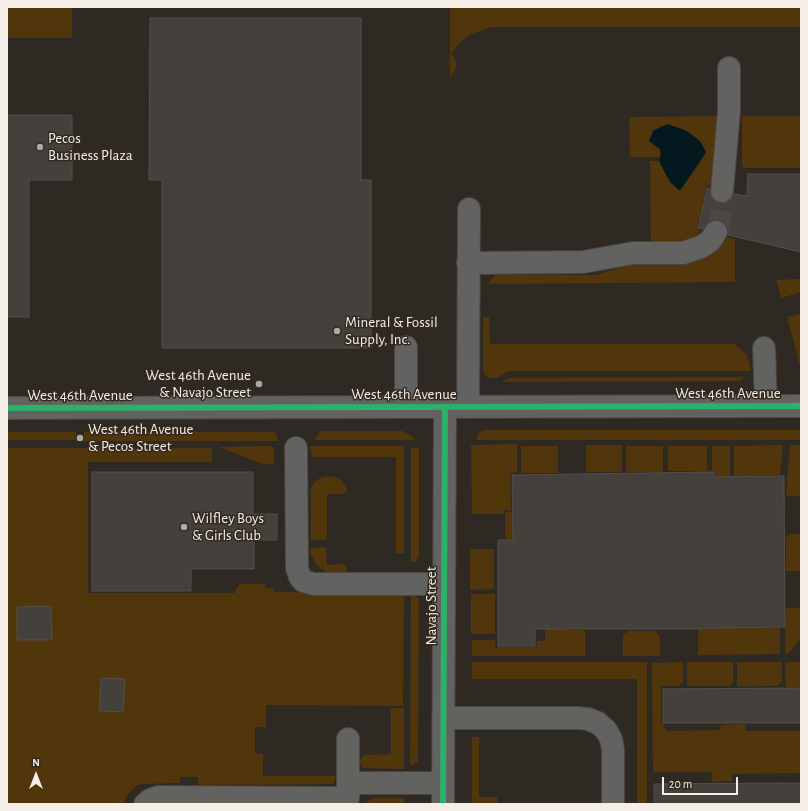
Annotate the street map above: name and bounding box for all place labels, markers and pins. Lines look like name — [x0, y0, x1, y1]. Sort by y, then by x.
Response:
place label: Pecos Business Plaza — [48, 129, 133, 164]
marker: Pecos Business Plaza — [35, 142, 45, 152]
place label: Mineral & Fossil Supply, Inc. — [345, 313, 438, 348]
marker: Mineral & Fossil Supply, Inc. — [332, 326, 342, 336]
place label: West 46th Avenue & Navajo Street — [145, 366, 251, 401]
marker: West 46th Avenue & Navajo Street — [254, 379, 264, 389]
place label: West 46th Avenue & Pecos Street — [88, 420, 194, 455]
marker: West 46th Avenue & Pecos Street — [75, 433, 85, 443]
place label: Wilfley Boys & Girls Club — [192, 509, 264, 544]
marker: Wilfley Boys & Girls Club — [179, 522, 189, 532]

